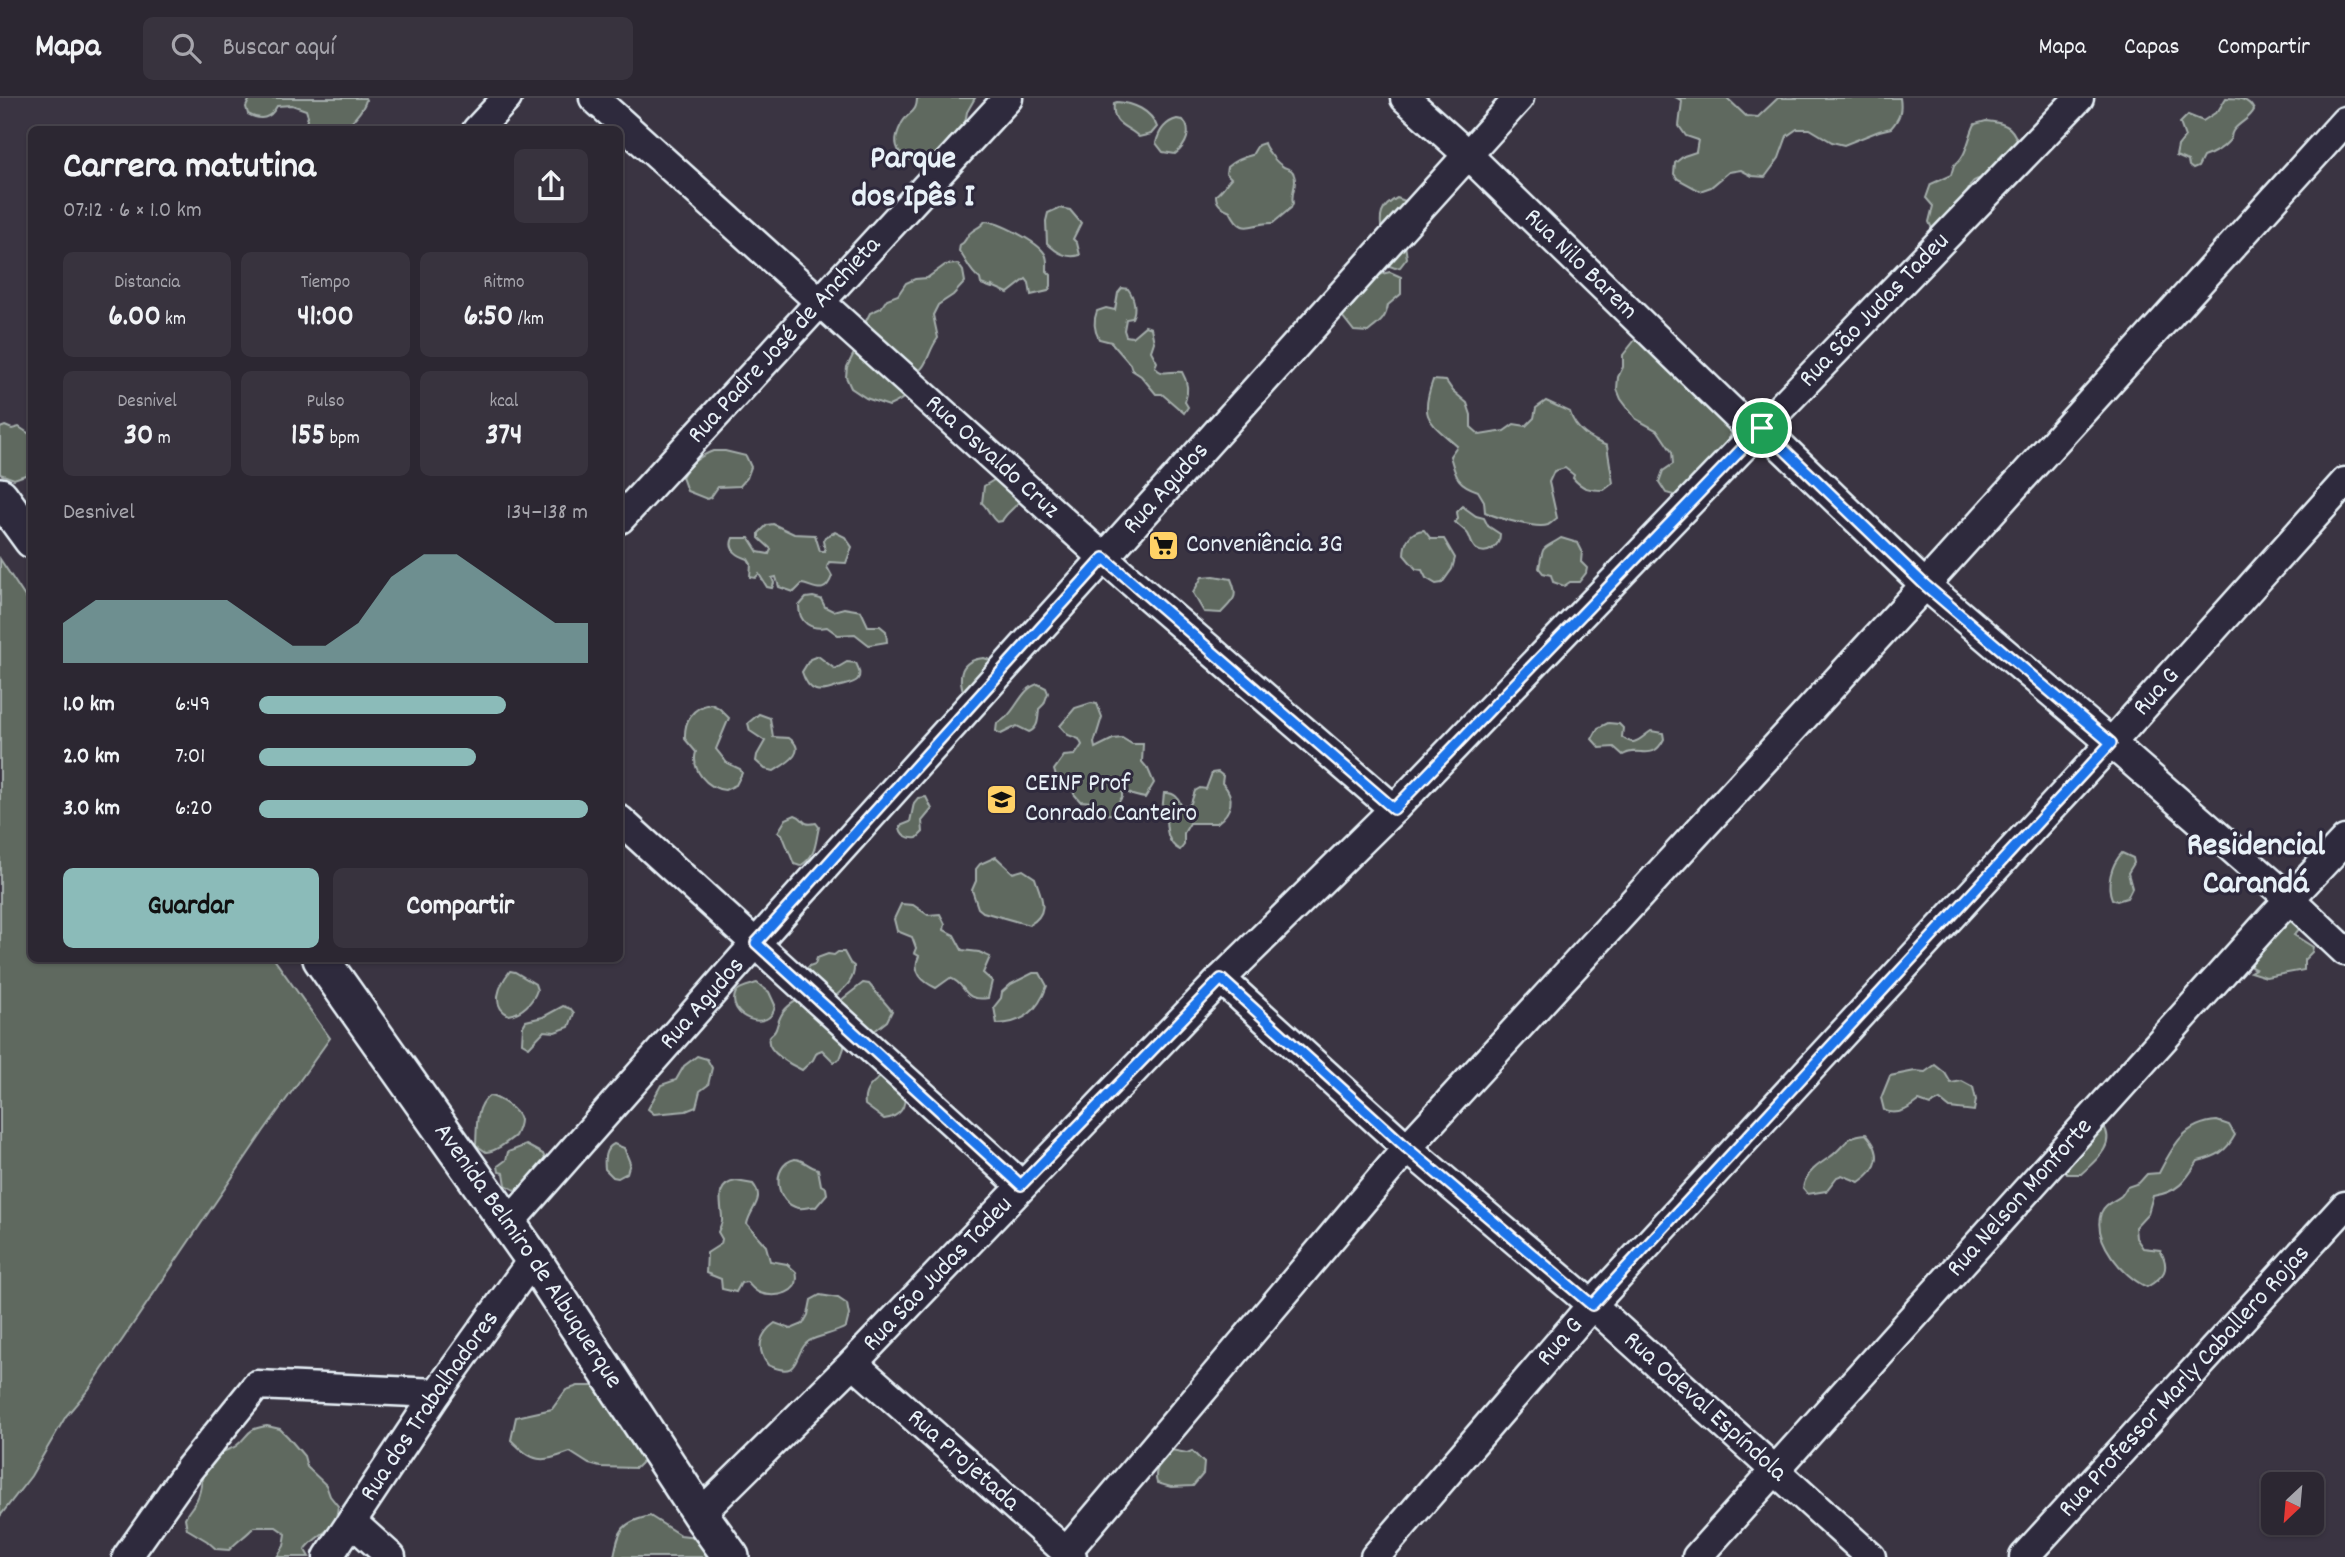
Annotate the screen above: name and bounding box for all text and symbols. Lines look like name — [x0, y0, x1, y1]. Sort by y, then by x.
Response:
search box — [143, 17, 633, 80]
text: Mapa — [35, 25, 101, 72]
icon: search — [167, 29, 205, 67]
text: Buscar aquí — [223, 30, 335, 67]
text: Mapa — [2038, 31, 2086, 65]
text: Capas — [2124, 31, 2180, 65]
text: Compartir — [2218, 31, 2310, 65]
district label: Parque dos Ipês I — [852, 137, 975, 222]
text: Carrera matutina — [63, 141, 316, 196]
button: share — [514, 149, 588, 223]
text: 07:12 · 6 × 1.0 km — [63, 195, 202, 228]
street label: Rua Nilo Barem — [1515, 200, 1646, 329]
street label: Rua São Judas Tadeu — [1791, 224, 1958, 396]
street label: Rua Padre José de Anchieta — [679, 228, 891, 452]
text: Distancia — [114, 270, 180, 297]
text: Tiempo — [301, 270, 350, 297]
text: Ritmo — [483, 270, 524, 297]
text: 6.00 — [108, 297, 161, 340]
text: 41:00 — [297, 297, 354, 340]
text: 6:50 — [464, 297, 513, 340]
text: km — [161, 307, 186, 334]
text: /km — [513, 307, 544, 334]
street label: Rua Osvaldo Cruz — [916, 386, 1068, 528]
text: Desnivel — [118, 389, 177, 416]
text: Pulso — [307, 389, 344, 416]
text: kcal — [489, 389, 518, 416]
pin — [1732, 398, 1792, 458]
icon: arrive — [1743, 409, 1781, 447]
text: 30 — [124, 416, 153, 459]
text: 155 — [291, 416, 325, 459]
text: 374 — [485, 416, 522, 459]
text: m — [153, 426, 171, 453]
text: bpm — [325, 426, 360, 453]
street label: Rua Agudos — [1114, 434, 1218, 543]
text: Desnivel — [63, 497, 135, 530]
text: 134–138 m — [506, 497, 588, 530]
place label: Conveniência 3G — [1186, 527, 1343, 564]
supermarket icon: Conveniência 3G — [1146, 528, 1180, 562]
street label: Rua G — [2124, 659, 2189, 725]
text: 1.0 km — [63, 689, 115, 722]
text: 6:49 — [175, 689, 210, 722]
text: 2.0 km — [63, 741, 120, 774]
text: 7:01 — [175, 741, 205, 774]
place label: CEINF Prof Conrado Canteiro — [1025, 766, 1197, 833]
school or university icon: CEINF Prof Conrado Canteiro — [985, 782, 1019, 816]
text: 3.0 km — [63, 793, 120, 826]
text: 6:20 — [175, 793, 213, 826]
district label: Residencial Carandá — [2187, 824, 2325, 909]
button: Guardar — [63, 868, 319, 948]
button: Compartir — [333, 868, 588, 948]
street label: Rua Agudos — [651, 949, 754, 1058]
street label: Rua Nelson Monforte — [1938, 1110, 2102, 1286]
street label: Avenida Belmiro de Albuquerque — [424, 1116, 632, 1396]
street label: Rua São Judas Tadeu — [854, 1188, 1022, 1360]
street label: Rua Professor Marly Caballero Rojas — [2050, 1237, 2319, 1526]
street label: Rua dos Trabalhadores — [351, 1303, 509, 1509]
street label: Rua G — [1528, 1309, 1592, 1375]
street label: Rua Odeval Espíndola — [1615, 1323, 1796, 1491]
street label: Rua Projetada — [899, 1400, 1028, 1521]
north arrow — [2261, 1472, 2324, 1535]
map controls — [2261, 1472, 2324, 1535]

